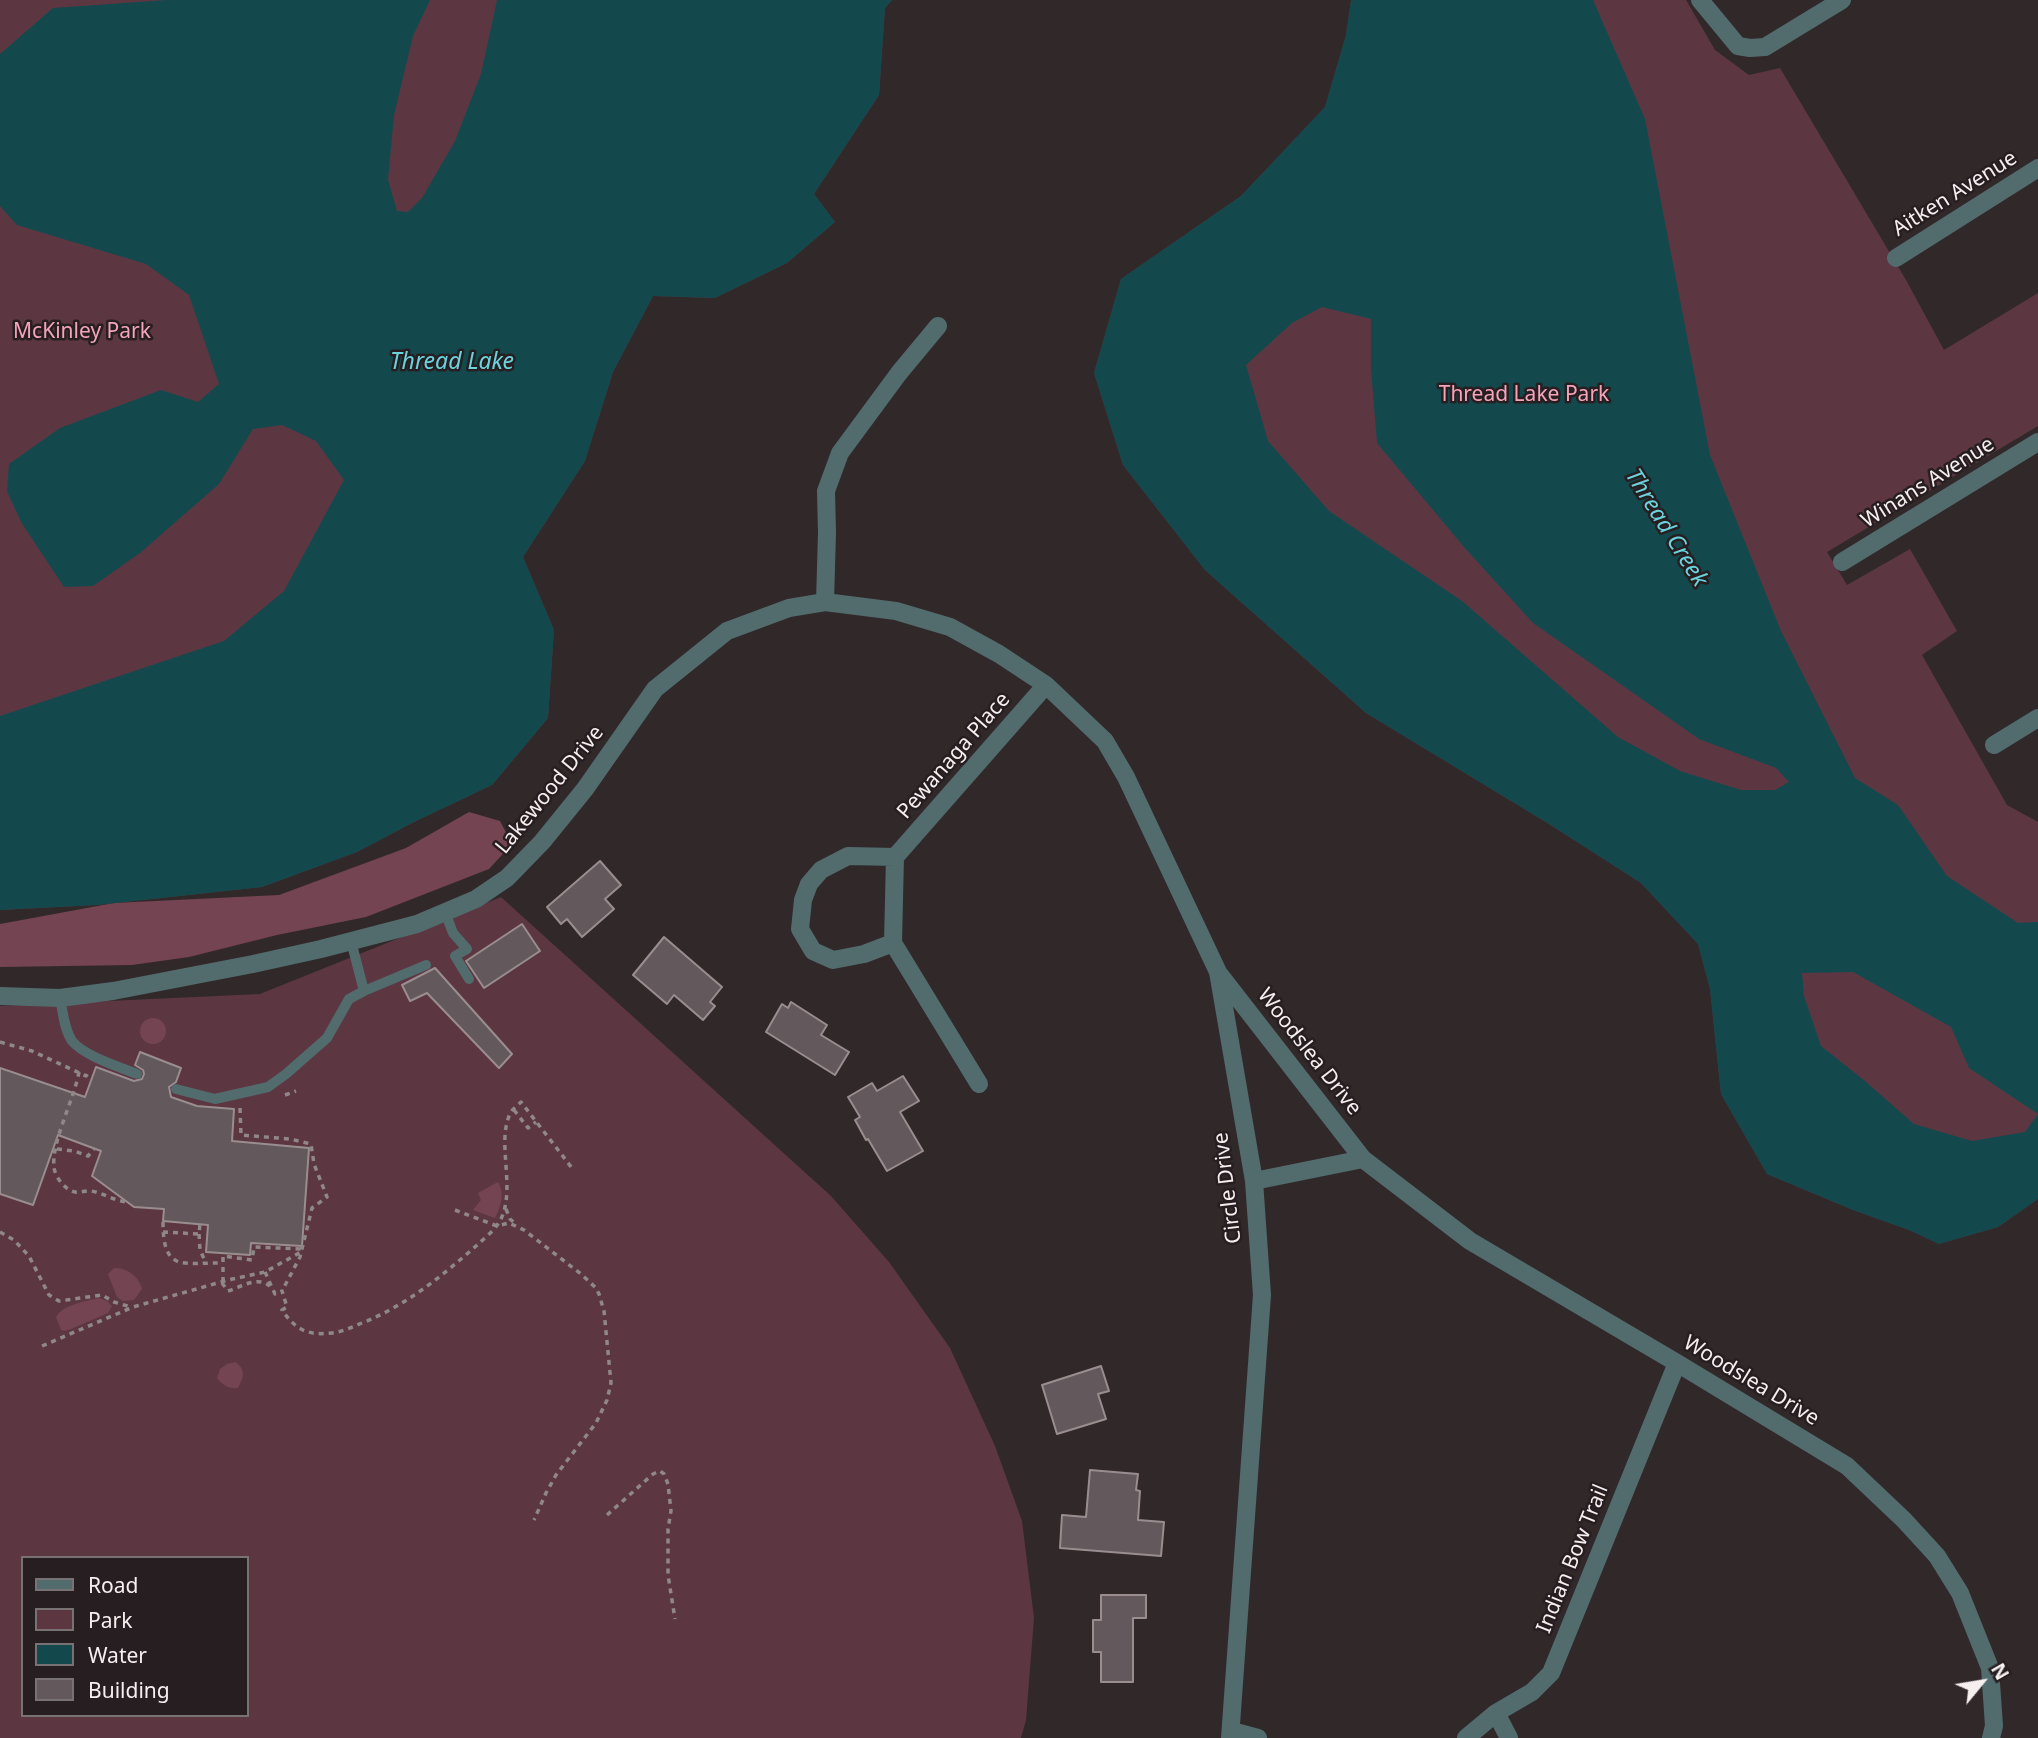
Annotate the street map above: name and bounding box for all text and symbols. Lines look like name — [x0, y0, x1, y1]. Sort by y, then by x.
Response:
street label: Aitken Avenue — [1888, 146, 2022, 242]
park label: McKinley Park — [13, 319, 151, 345]
water label: Thread Lake — [390, 348, 514, 376]
park label: Thread Lake Park — [1439, 382, 1609, 408]
street label: Winans Avenue — [1857, 432, 1999, 534]
water label: Thread Creek — [1619, 464, 1713, 592]
street label: Pewanaga Place — [892, 688, 1016, 824]
street label: Lakewood Drive — [491, 721, 609, 859]
street label: Woodslea Drive — [1252, 984, 1366, 1120]
street label: Circle Drive — [1209, 1131, 1247, 1245]
street label: Woodslea Drive — [1679, 1331, 1823, 1431]
street label: Indian Bow Trail — [1532, 1481, 1614, 1637]
legend — [21, 1556, 248, 1717]
text: Road — [88, 1571, 138, 1599]
text: Park — [88, 1606, 132, 1634]
text: Water — [88, 1641, 147, 1669]
north arrow — [1947, 1647, 2017, 1717]
text: N — [1985, 1658, 2015, 1685]
text: Building — [88, 1676, 170, 1704]

